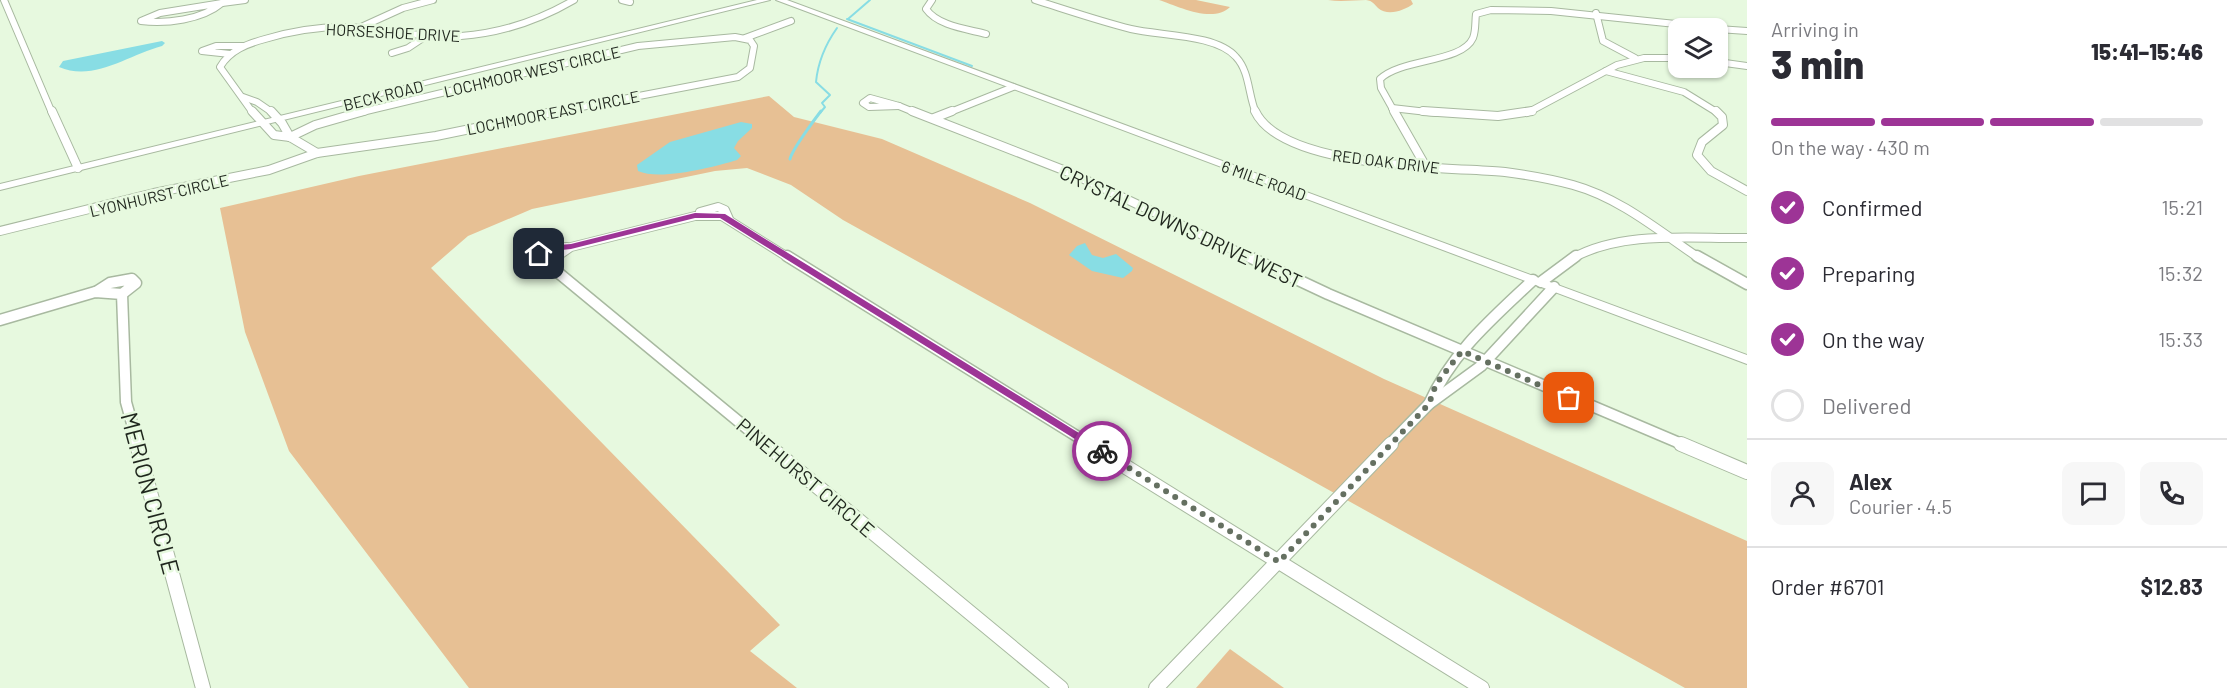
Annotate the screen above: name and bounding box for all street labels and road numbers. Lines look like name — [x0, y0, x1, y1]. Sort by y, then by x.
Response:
street label: HORSESHOE DRIVE — [325, 19, 461, 45]
street label: LOCHMOOR WEST CIRCLE — [442, 41, 622, 101]
street label: BECK ROAD — [341, 76, 425, 114]
street label: LOCHMOOR EAST CIRCLE — [465, 86, 641, 138]
street label: RED OAK DRIVE — [1331, 145, 1441, 177]
street label: 6 MILE ROAD — [1219, 156, 1309, 204]
street label: CRYSTAL DOWNS DRIVE WEST — [1056, 159, 1306, 293]
street label: LYONHURST CIRCLE — [88, 170, 230, 220]
street label: MERION CIRCLE — [115, 409, 187, 577]
street label: PINEHURST CIRCLE — [732, 412, 880, 542]

